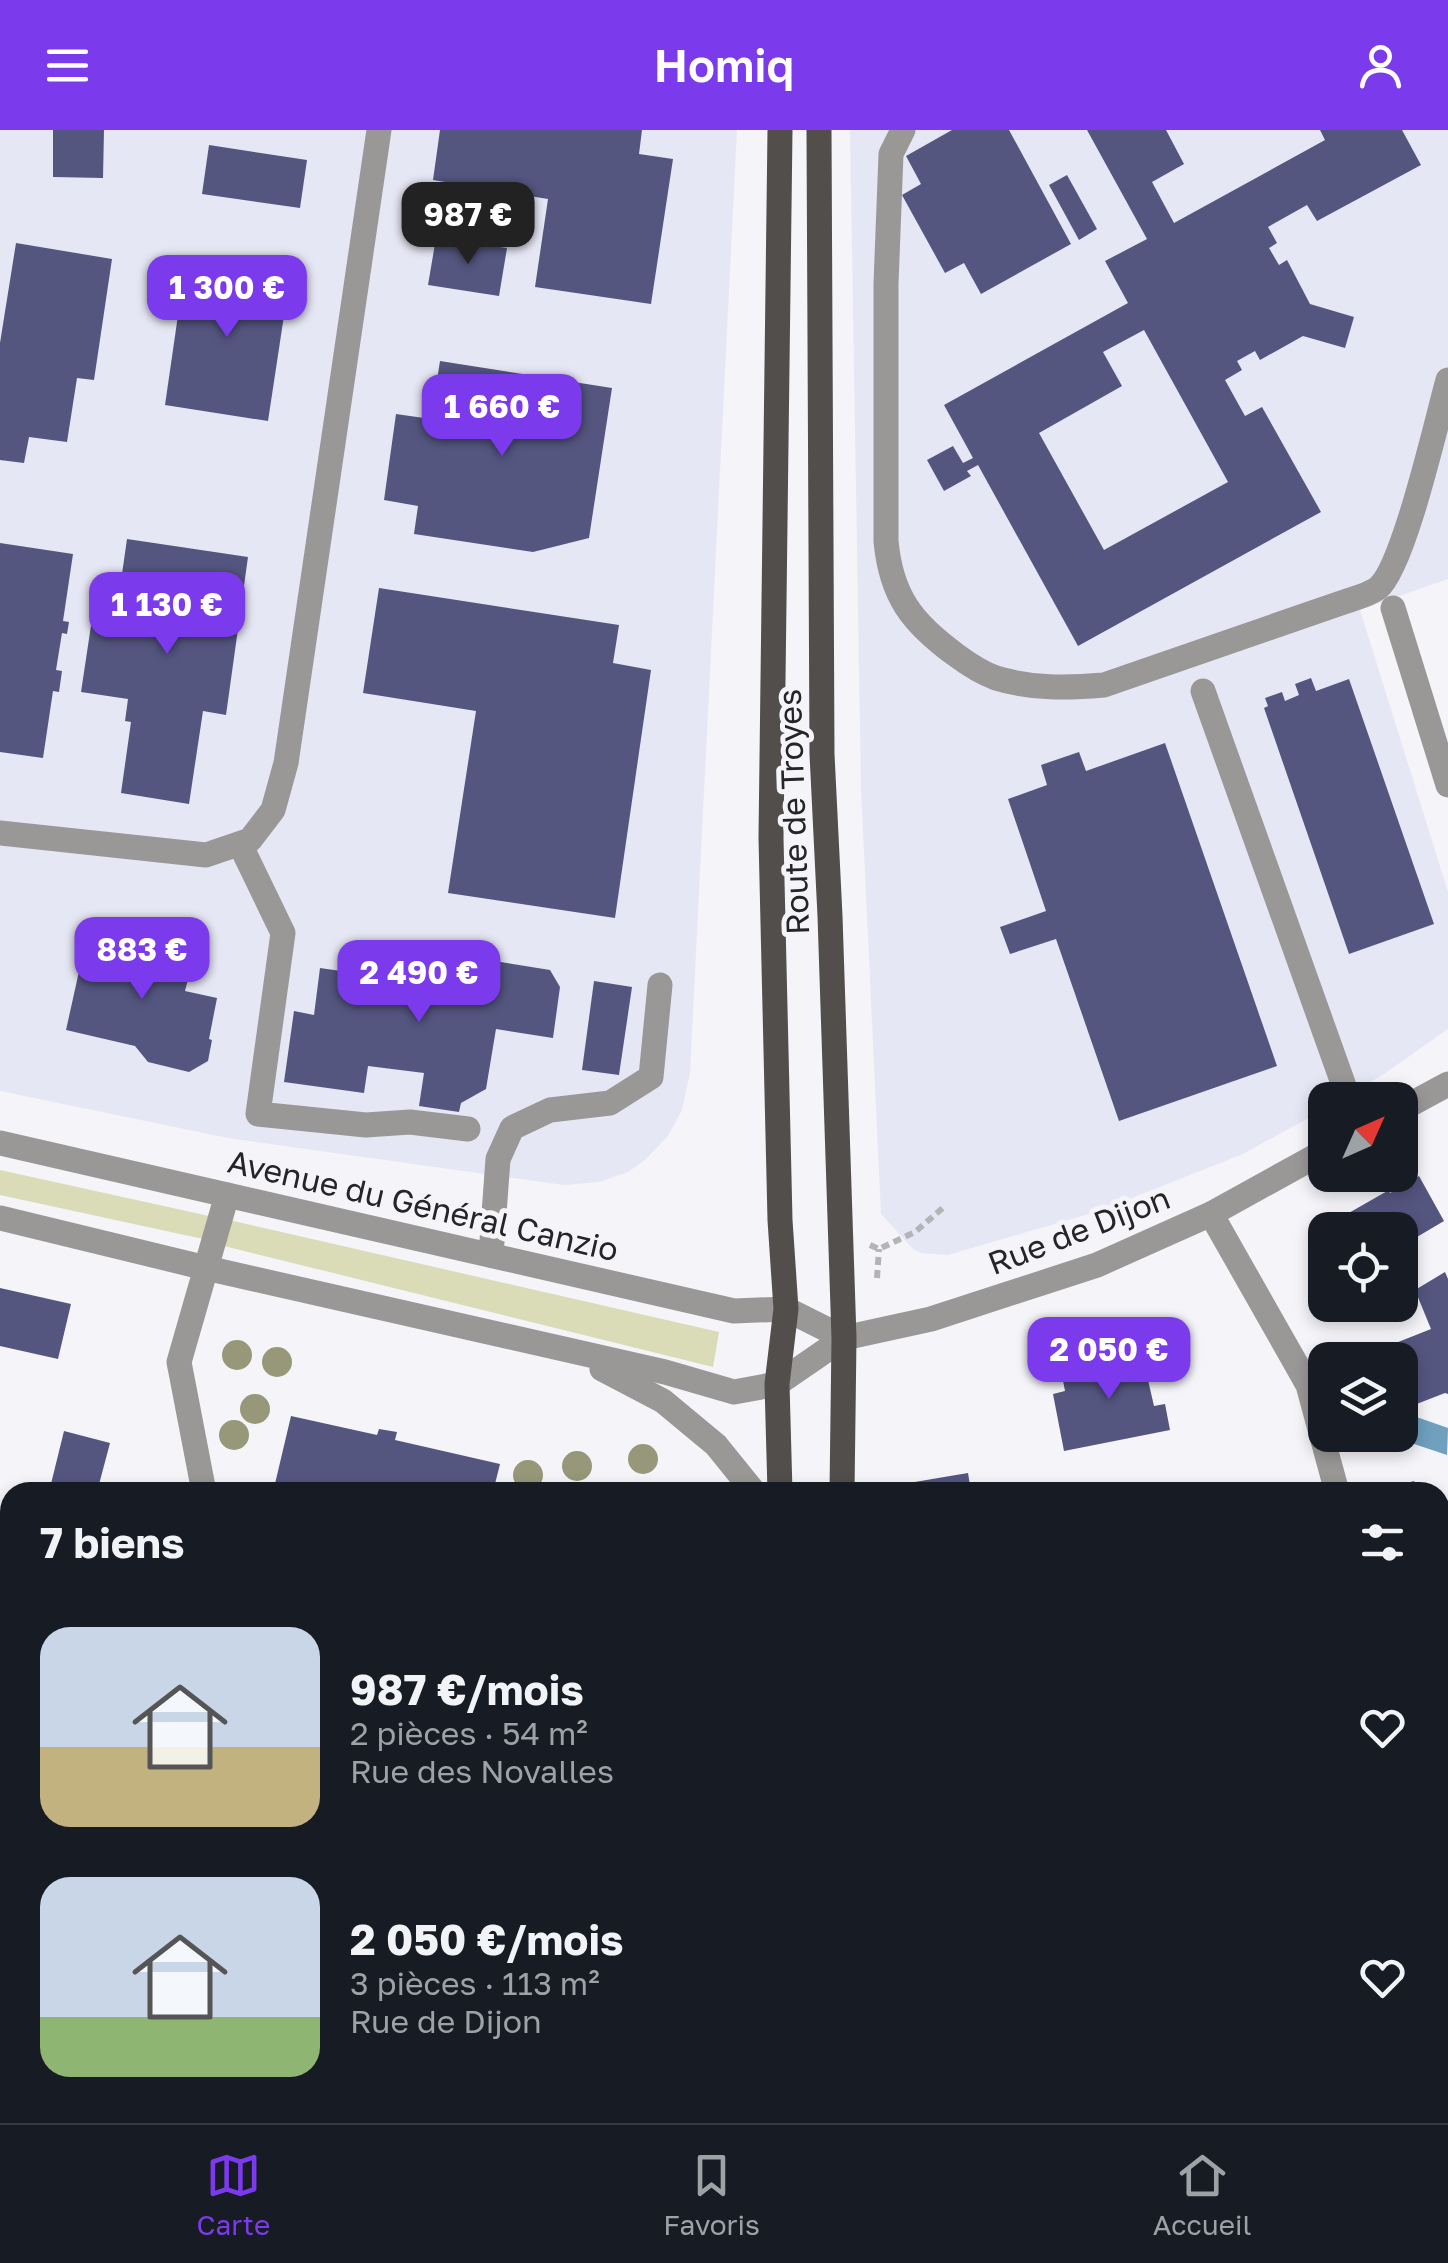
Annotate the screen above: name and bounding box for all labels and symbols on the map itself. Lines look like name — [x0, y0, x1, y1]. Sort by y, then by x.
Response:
pin: 987 € — [398, 182, 538, 267]
pin: 1 300 € — [135, 255, 319, 340]
pin: 1 660 € — [410, 374, 594, 459]
pin: 1 130 € — [75, 572, 259, 657]
street label: Route de Troyes — [770, 688, 816, 936]
pin: 883 € — [72, 917, 212, 1002]
pin: 2 490 € — [327, 940, 511, 1025]
north arrow — [1308, 1082, 1418, 1192]
street label: Avenue du Général Canzio — [224, 1142, 622, 1268]
street label: Rue de Dijon — [982, 1178, 1175, 1282]
pin: 2 050 € — [1017, 1317, 1201, 1402]

